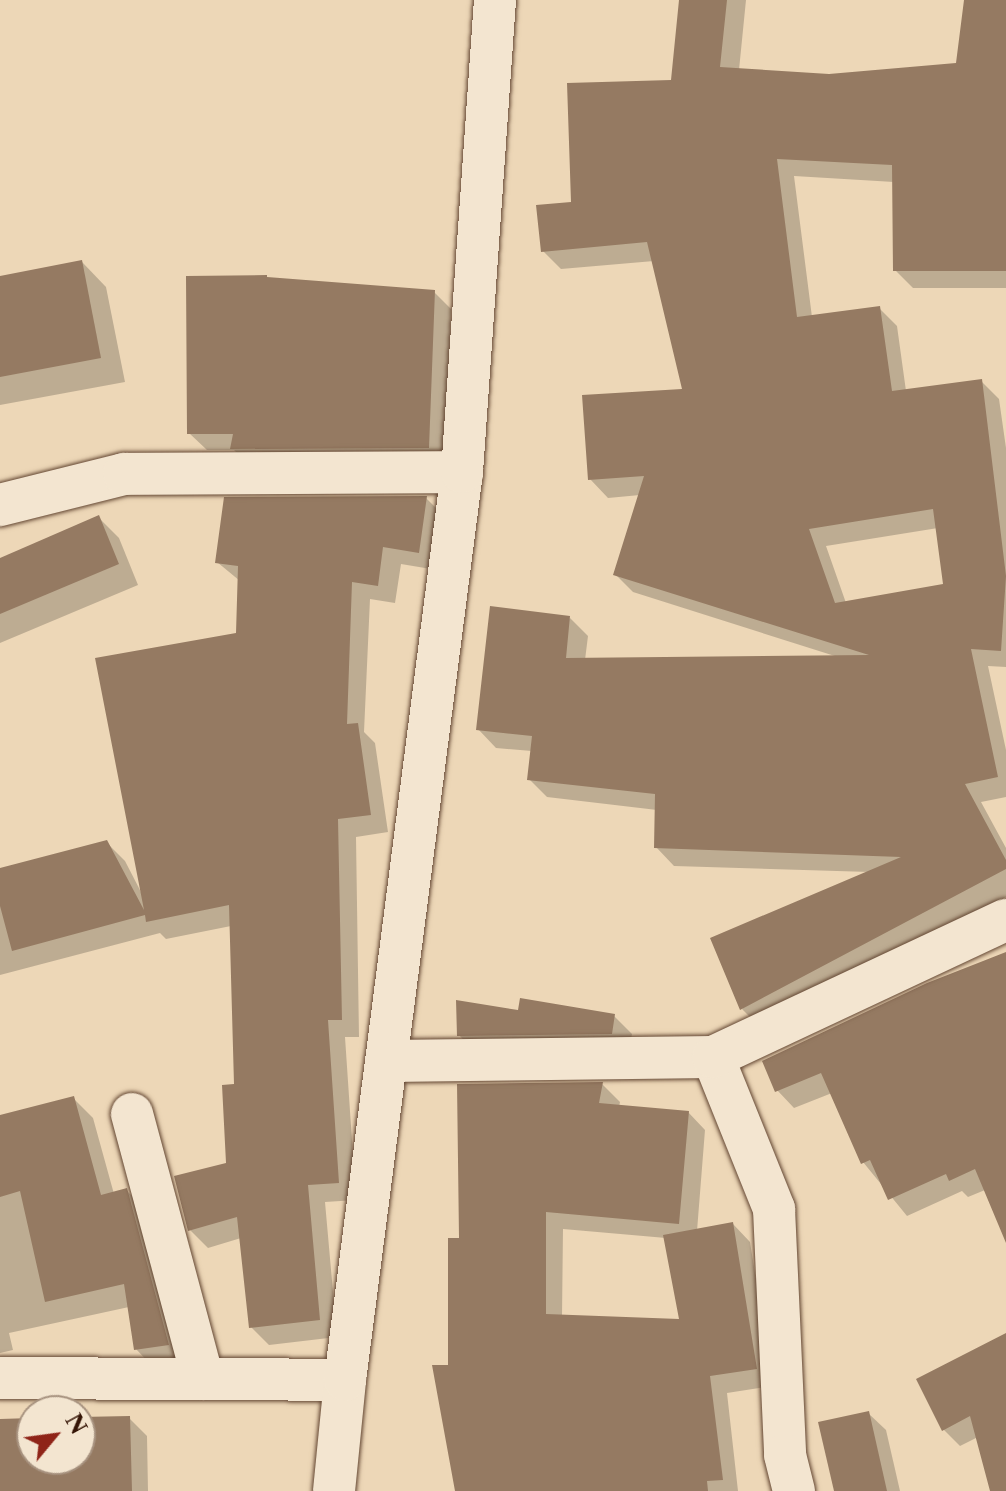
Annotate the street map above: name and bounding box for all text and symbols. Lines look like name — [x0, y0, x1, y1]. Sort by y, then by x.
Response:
north arrow — [16, 1395, 96, 1475]
text: N — [59, 1409, 92, 1439]

